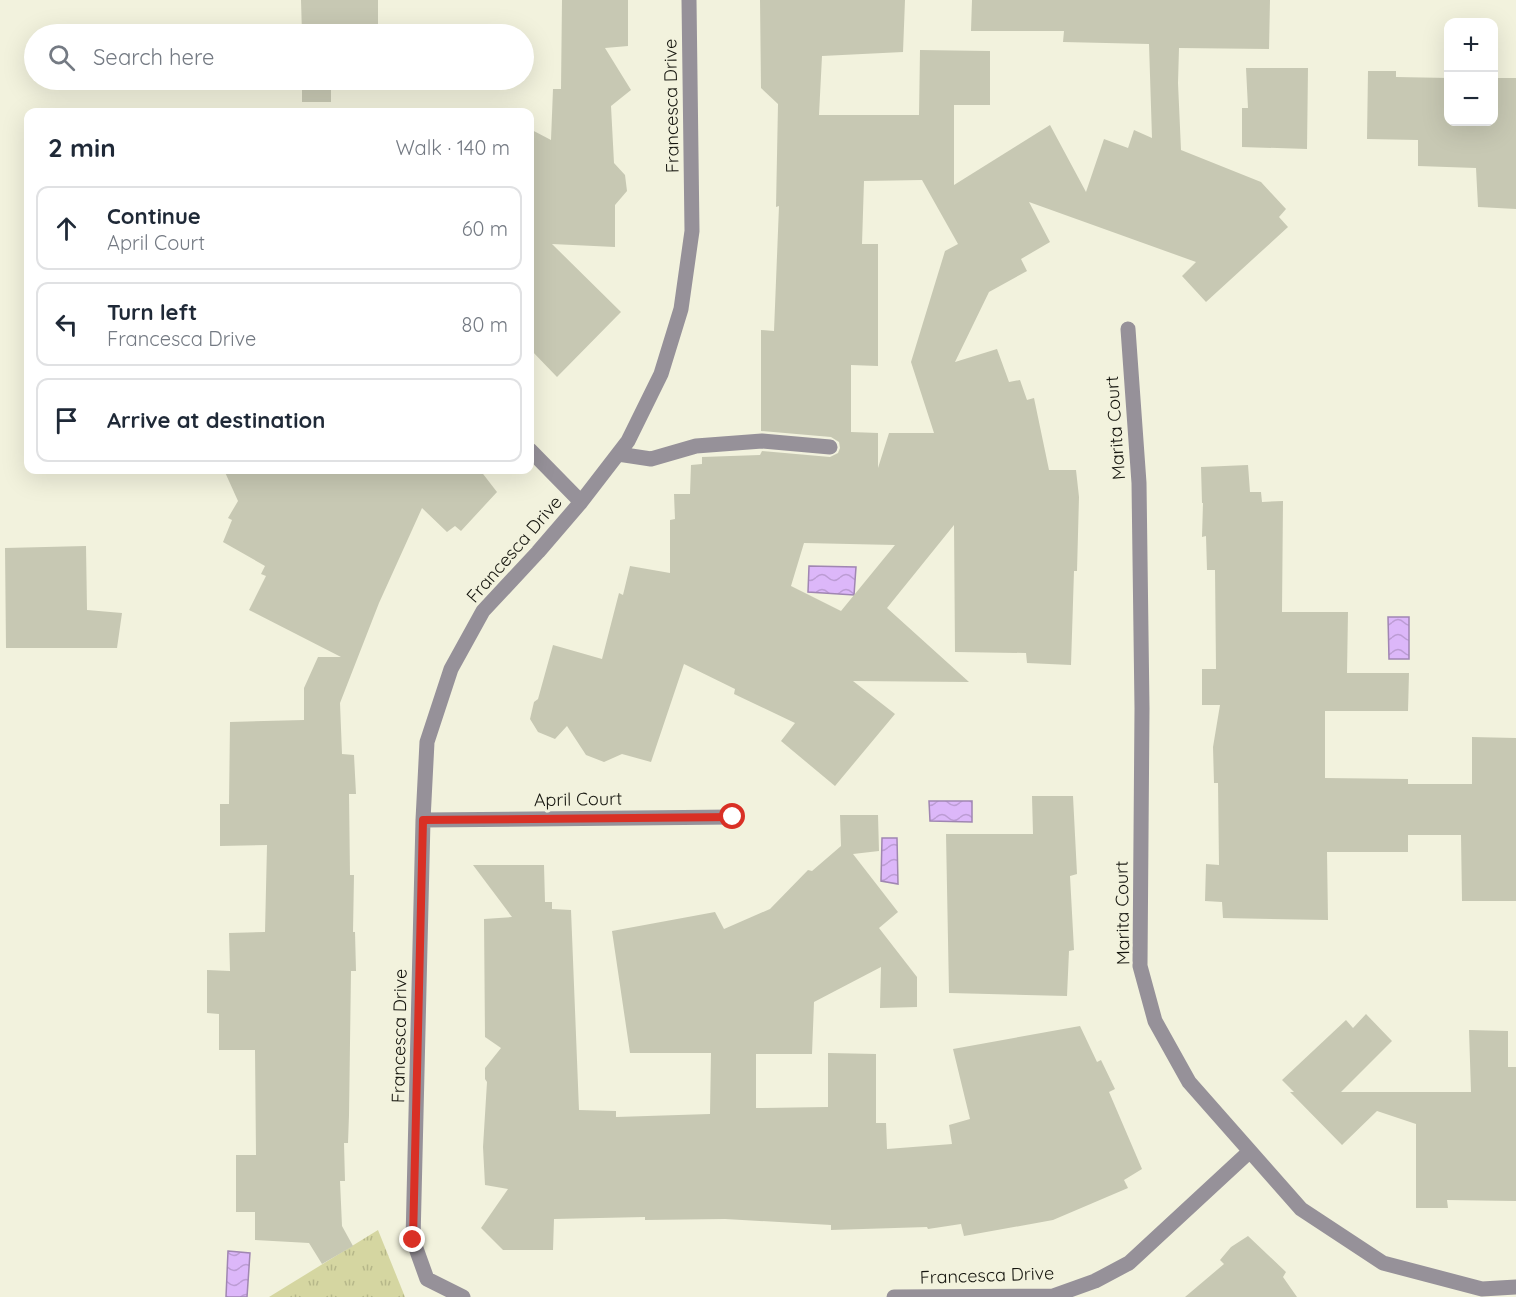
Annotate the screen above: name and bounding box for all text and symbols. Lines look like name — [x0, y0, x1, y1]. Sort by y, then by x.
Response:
map controls — [1444, 18, 1498, 126]
button: + — [1444, 18, 1498, 72]
search box — [24, 24, 534, 90]
street label: Francesca Drive — [658, 39, 684, 173]
icon: search — [45, 41, 78, 74]
text: Search here — [93, 43, 214, 71]
button: − — [1444, 72, 1498, 126]
text: 2 min — [48, 131, 116, 164]
text: Walk · 140 m — [395, 135, 510, 160]
text: Continue — [107, 202, 201, 230]
icon: ahead — [50, 212, 83, 245]
text: 60 m — [462, 216, 508, 241]
text: April Court — [107, 230, 205, 255]
text: Turn left — [107, 298, 197, 326]
icon: left — [50, 308, 83, 341]
text: 80 m — [462, 312, 508, 337]
text: Francesca Drive — [107, 326, 256, 351]
street label: Marita Court — [1100, 375, 1130, 481]
icon: arrive — [50, 404, 83, 437]
text: Arrive at destination — [107, 406, 325, 434]
street label: Francesca Drive — [461, 491, 567, 607]
street label: April Court — [534, 787, 622, 811]
route start — [719, 803, 745, 829]
street label: Marita Court — [1110, 861, 1134, 965]
street label: Francesca Drive — [386, 969, 412, 1103]
route end — [399, 1226, 425, 1252]
street label: Francesca Drive — [919, 1261, 1055, 1289]

